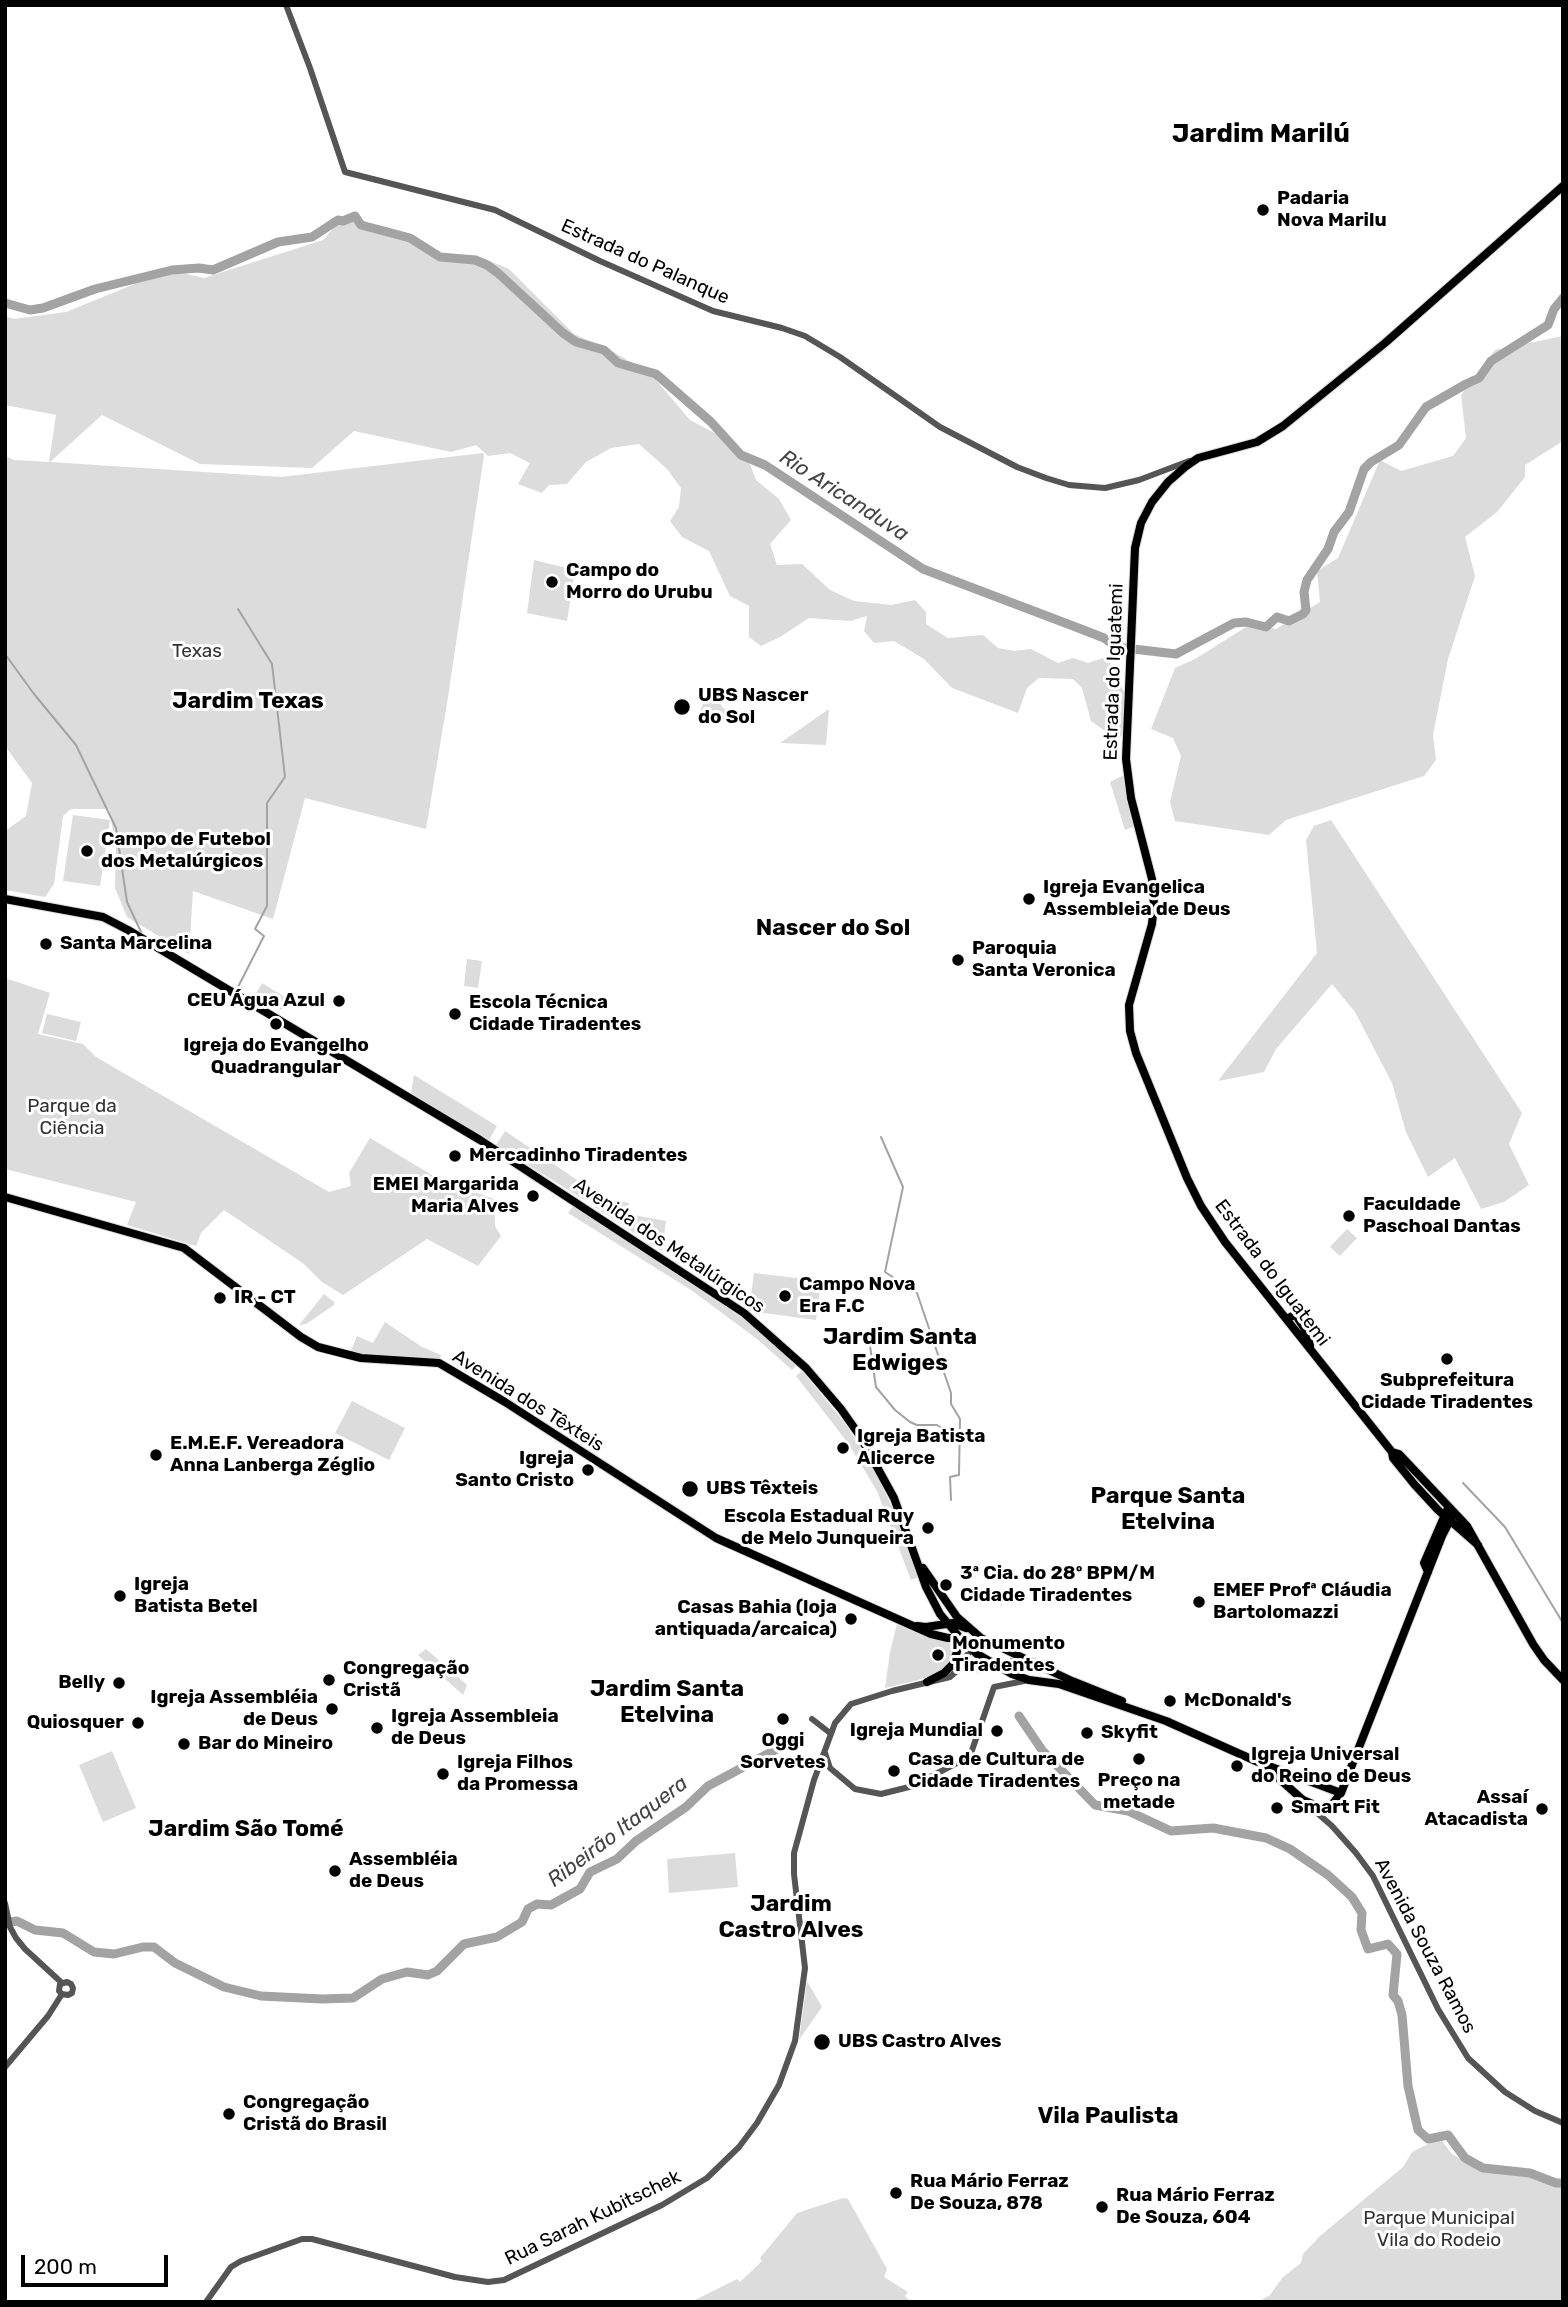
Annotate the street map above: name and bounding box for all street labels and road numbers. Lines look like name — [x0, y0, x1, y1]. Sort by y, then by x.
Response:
street label: Estrada do Palanque — [557, 215, 733, 309]
street label: Estrada do Iguatemi — [1100, 583, 1128, 761]
street label: Avenida dos Metalúrgicos — [569, 1173, 769, 1319]
street label: Estrada do Iguatemi — [1210, 1195, 1334, 1351]
street label: Avenida dos Têxteis — [448, 1345, 608, 1457]
street label: Avenida Souza Ramos — [1369, 1855, 1481, 2037]
street label: Rua Sarah Kubitschek — [501, 2165, 685, 2271]

